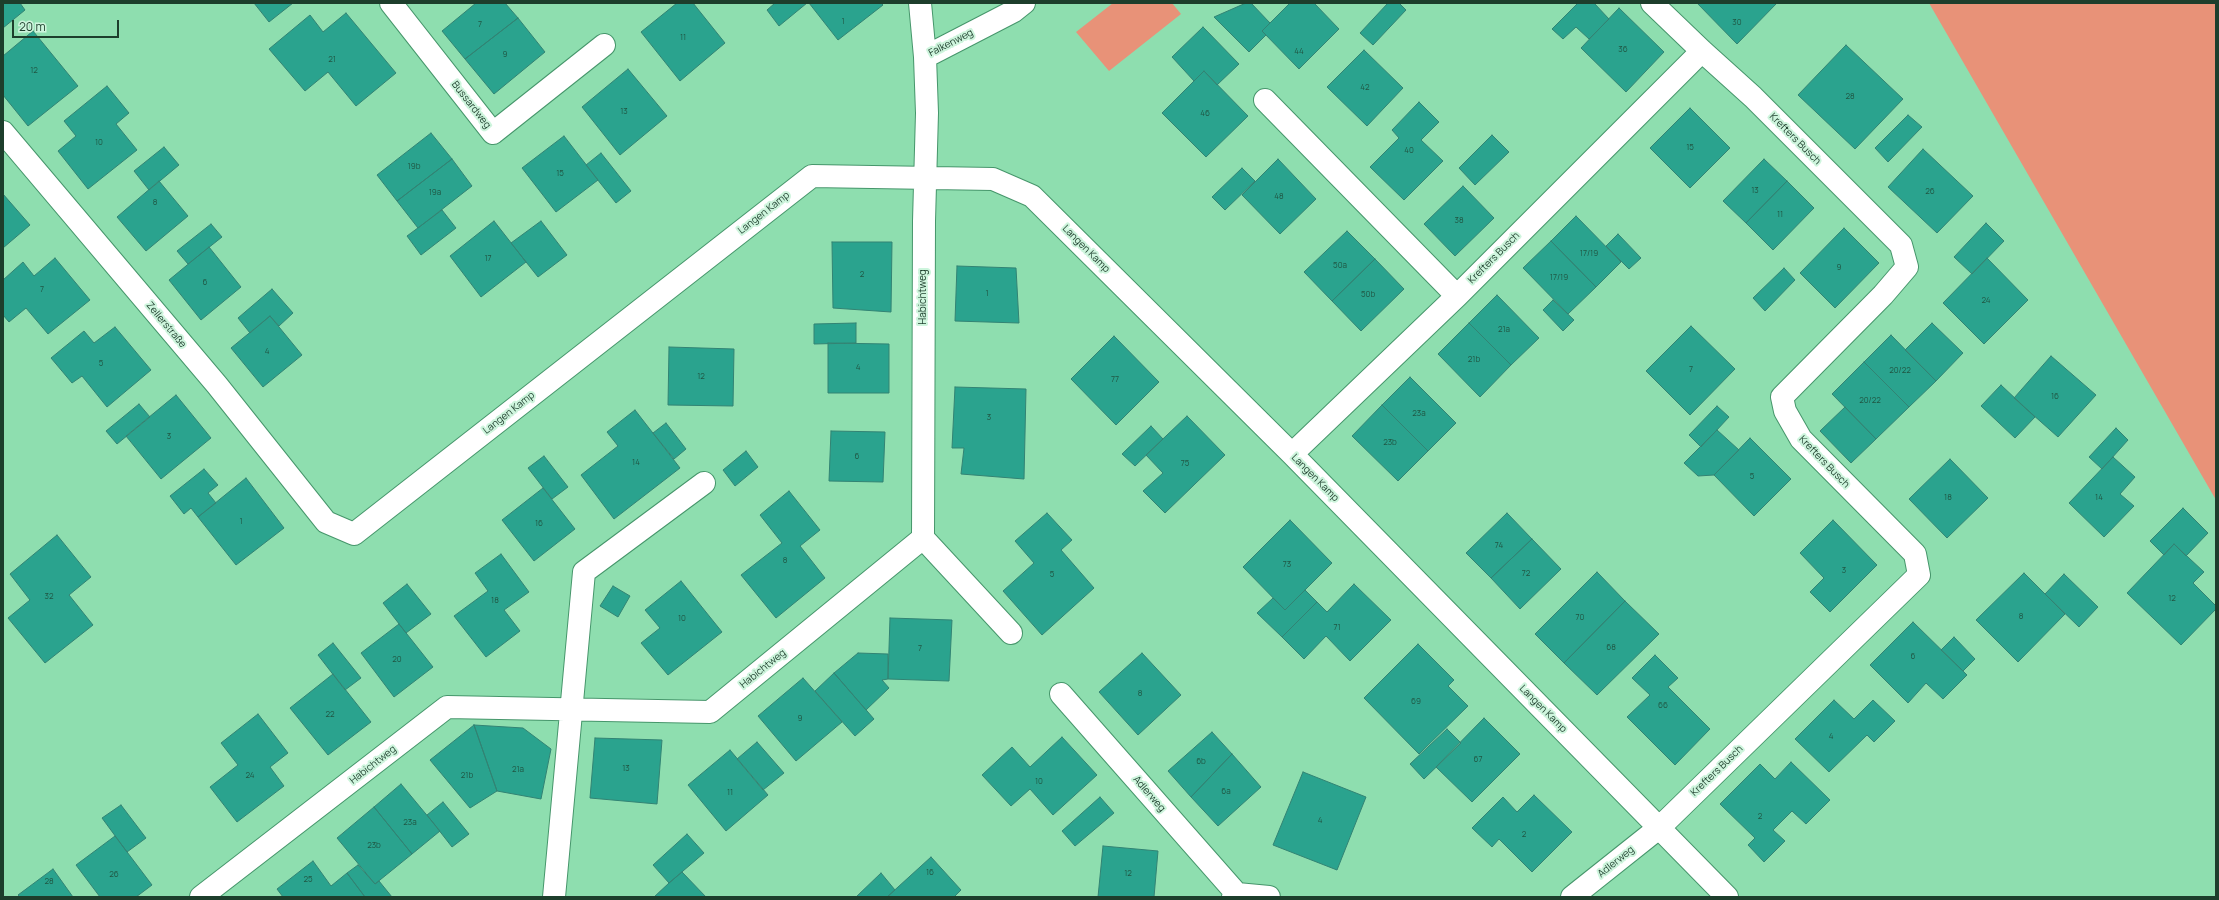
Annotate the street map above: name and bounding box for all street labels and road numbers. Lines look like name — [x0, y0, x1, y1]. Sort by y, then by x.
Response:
street label: Falkenweg — [927, 27, 975, 59]
street label: Bussardweg — [449, 79, 493, 131]
street label: Krefters Busch — [1767, 111, 1823, 167]
street label: Langen Kamp — [736, 189, 792, 237]
street label: Langen Kamp — [1060, 223, 1112, 275]
street label: Krefters Busch — [1466, 230, 1522, 286]
street label: Habichtweg — [917, 269, 929, 325]
street label: Zellerstraße — [143, 300, 189, 350]
street label: Langen Kamp — [481, 389, 537, 437]
street label: Krefters Busch — [1796, 433, 1852, 491]
street label: Langen Kamp — [1289, 452, 1341, 504]
street label: Habichtweg — [738, 647, 788, 691]
street label: Langen Kamp — [1517, 683, 1569, 735]
street label: Habichtweg — [347, 743, 399, 787]
street label: Krefters Busch — [1688, 743, 1746, 799]
street label: Adlerweg — [1130, 774, 1168, 814]
street label: Adlerweg — [1595, 844, 1637, 880]

